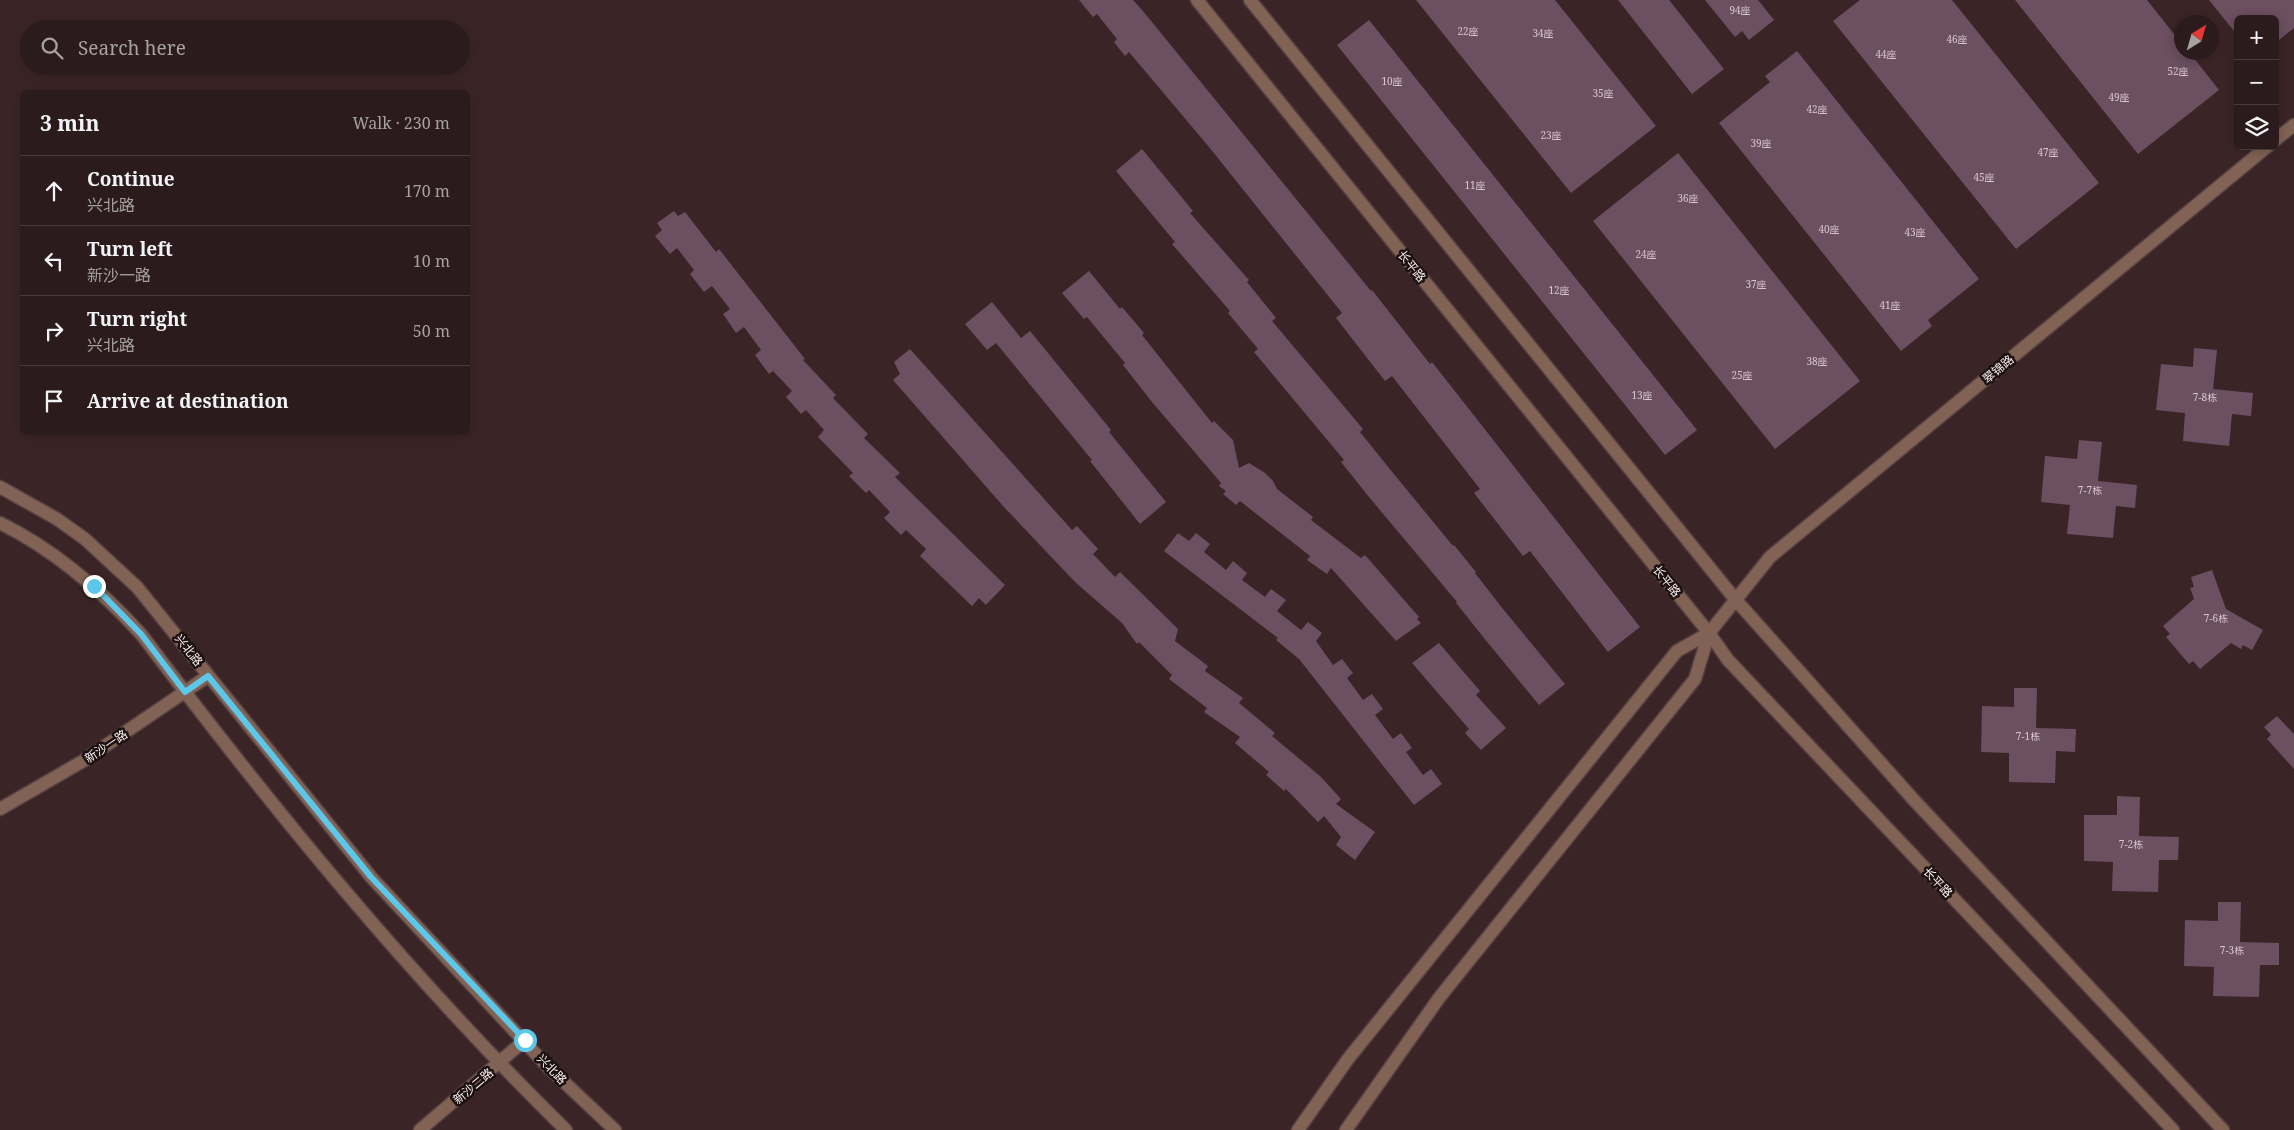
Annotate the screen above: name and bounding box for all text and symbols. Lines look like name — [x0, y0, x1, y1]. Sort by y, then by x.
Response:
house number: 94座 — [1729, 3, 1751, 17]
north arrow — [2174, 15, 2219, 60]
map controls — [2234, 15, 2279, 150]
button: + — [2234, 15, 2279, 60]
search box — [20, 20, 470, 75]
house number: 22座 — [1457, 24, 1479, 38]
house number: 34座 — [1532, 26, 1554, 40]
house number: 46座 — [1946, 32, 1968, 46]
icon: search — [38, 34, 66, 62]
text: Search here — [78, 35, 186, 61]
house number: 44座 — [1875, 47, 1897, 61]
button: − — [2234, 60, 2279, 105]
house number: 52座 — [2167, 64, 2189, 78]
house number: 10座 — [1381, 74, 1403, 88]
house number: 35座 — [1592, 86, 1614, 100]
house number: 49座 — [2108, 90, 2130, 104]
house number: 42座 — [1806, 102, 1828, 116]
button: layers — [2234, 105, 2279, 150]
text: 3 min — [40, 109, 99, 137]
text: Walk · 230 m — [353, 112, 450, 134]
house number: 23座 — [1540, 128, 1562, 142]
house number: 39座 — [1750, 136, 1772, 150]
house number: 47座 — [2037, 145, 2059, 159]
text: Continue — [87, 166, 175, 192]
house number: 45座 — [1973, 170, 1995, 184]
icon: ahead — [40, 177, 68, 205]
house number: 11座 — [1464, 178, 1486, 192]
text: 170 m — [404, 180, 450, 202]
house number: 36座 — [1677, 191, 1699, 205]
text: 兴北路 — [87, 194, 135, 216]
house number: 40座 — [1818, 222, 1840, 236]
house number: 43座 — [1904, 225, 1926, 239]
text: Turn left — [87, 236, 173, 262]
icon: left — [40, 247, 68, 275]
street label: 长平路 — [1394, 247, 1430, 285]
house number: 24座 — [1635, 247, 1657, 261]
text: 10 m — [413, 250, 450, 272]
text: 新沙一路 — [87, 264, 151, 286]
house number: 37座 — [1745, 277, 1767, 291]
house number: 12座 — [1548, 283, 1570, 297]
house number: 41座 — [1879, 298, 1901, 312]
text: Turn right — [87, 306, 187, 332]
icon: right — [40, 317, 68, 345]
text: 50 m — [413, 320, 450, 342]
text: 兴北路 — [87, 334, 135, 356]
street label: 翠锦路 — [1979, 351, 2017, 387]
house number: 38座 — [1806, 354, 1828, 368]
house number: 25座 — [1731, 368, 1753, 382]
icon: arrive — [40, 387, 68, 415]
text: Arrive at destination — [87, 388, 289, 414]
house number: 13座 — [1631, 388, 1653, 402]
house number: 7-8栋 — [2193, 390, 2217, 404]
house number: 7-7栋 — [2078, 483, 2102, 497]
street label: 长平路 — [1649, 562, 1685, 600]
route end — [83, 575, 106, 598]
house number: 7-6栋 — [2204, 611, 2228, 625]
street label: 兴北路 — [171, 631, 207, 669]
street label: 新沙一路 — [81, 726, 131, 766]
house number: 7-1栋 — [2016, 729, 2040, 743]
house number: 7-2栋 — [2119, 837, 2143, 851]
street label: 长平路 — [1920, 863, 1956, 901]
house number: 7-3栋 — [2220, 943, 2244, 957]
route start — [514, 1029, 537, 1052]
street label: 兴北路 — [533, 1050, 571, 1088]
street label: 新沙二路 — [449, 1064, 497, 1108]

